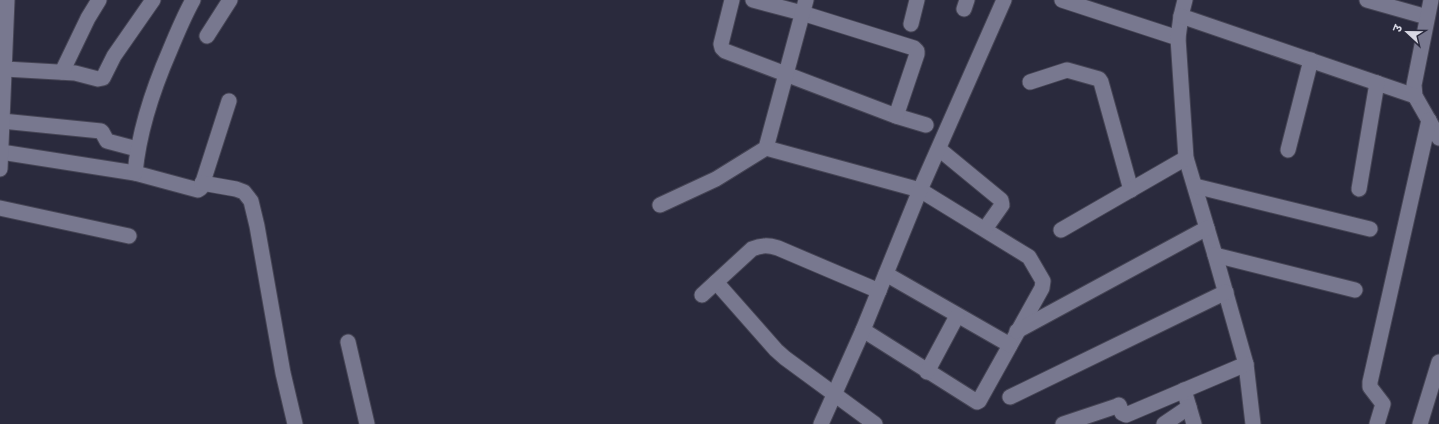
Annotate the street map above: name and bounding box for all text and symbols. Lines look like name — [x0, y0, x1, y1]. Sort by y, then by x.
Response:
north arrow — [1387, 12, 1427, 52]
text: उ — [1389, 22, 1407, 35]

